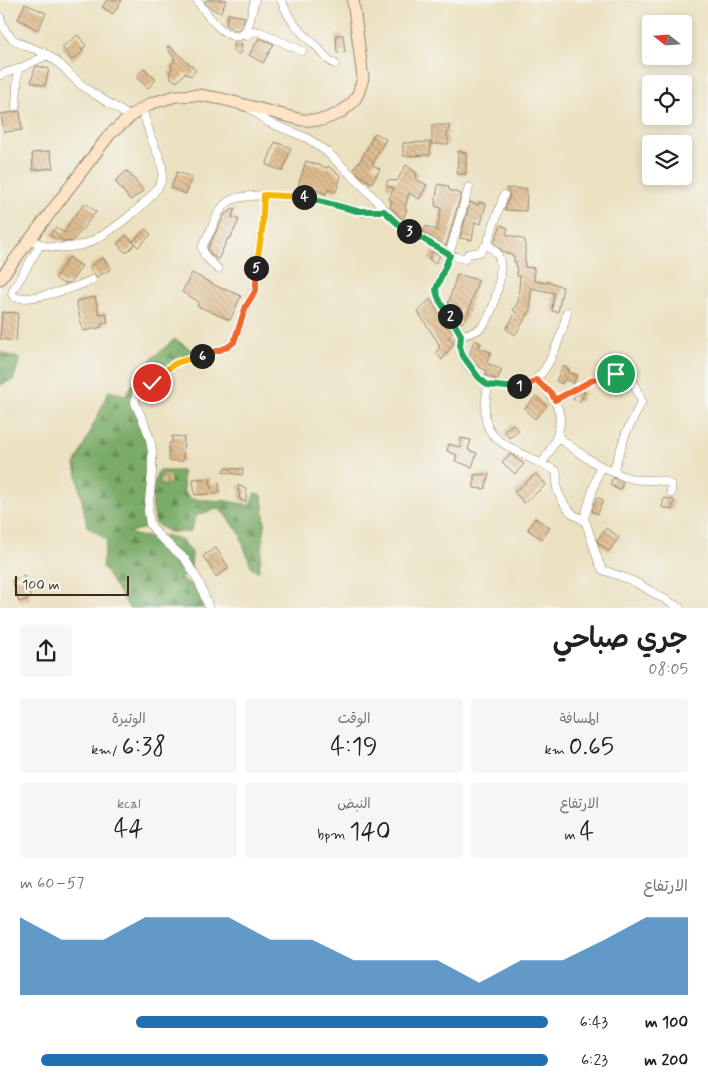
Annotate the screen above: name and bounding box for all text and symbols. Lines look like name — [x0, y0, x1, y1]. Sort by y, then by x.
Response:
north arrow — [642, 15, 692, 65]
map controls — [642, 15, 692, 185]
button: locate — [642, 75, 692, 125]
button: layers — [642, 135, 692, 185]
pin: 4 — [292, 184, 316, 210]
text: 4 — [300, 188, 309, 206]
pin: 3 — [396, 218, 422, 244]
text: 3 — [406, 222, 413, 240]
pin: 5 — [244, 256, 268, 280]
text: 5 — [252, 259, 261, 277]
pin: 2 — [438, 304, 462, 328]
text: 2 — [447, 307, 454, 325]
pin: 6 — [190, 344, 214, 368]
text: 6 — [199, 347, 206, 365]
pin — [595, 353, 637, 395]
icon: arrive — [602, 360, 630, 388]
pin — [131, 362, 173, 404]
icon: check — [138, 369, 166, 397]
pin: 1 — [506, 374, 532, 398]
text: 1 — [516, 377, 523, 395]
scale bar — [15, 573, 129, 596]
text: 100 m — [22, 576, 60, 594]
text: جري صباحي — [552, 621, 688, 658]
button: share — [20, 625, 72, 677]
text: 08:05 — [649, 659, 688, 680]
text: الوتيرة — [112, 710, 146, 728]
text: الوقت — [338, 710, 370, 728]
text: المسافة — [559, 710, 599, 728]
text: 6:38 — [122, 731, 166, 764]
text: 4:19 — [330, 731, 378, 764]
text: 0.65 — [569, 731, 614, 764]
text: /km — [91, 741, 122, 759]
text: km — [545, 741, 569, 759]
text: kcal — [117, 795, 140, 813]
text: النبض — [337, 795, 371, 813]
text: الارتفاع — [560, 795, 599, 813]
text: 44 — [114, 813, 144, 846]
text: 140 — [349, 816, 391, 849]
text: 4 — [580, 816, 594, 849]
text: bpm — [317, 826, 349, 844]
text: m — [565, 826, 580, 844]
text: 57–60 m — [20, 873, 84, 894]
text: الارتفاع — [643, 876, 688, 897]
text: 6:43 — [579, 1012, 608, 1033]
text: 100 m — [645, 1012, 688, 1033]
text: 6:23 — [581, 1050, 608, 1071]
text: 200 m — [644, 1050, 688, 1071]

